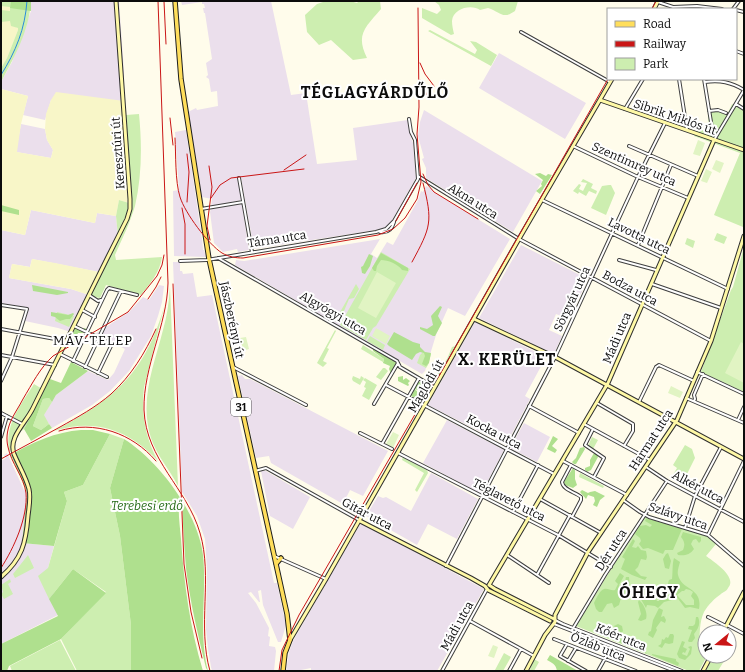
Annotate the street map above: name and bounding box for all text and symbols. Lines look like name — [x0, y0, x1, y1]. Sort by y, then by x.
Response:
legend — [607, 8, 737, 80]
text: Road — [643, 17, 671, 31]
text: Railway — [643, 37, 687, 51]
text: Park — [643, 57, 669, 71]
district label: TÉGLAGYÁRDŰLŐ — [301, 81, 449, 102]
street label: Sibrik Miklós út — [632, 96, 719, 138]
street label: Keresztúri út — [108, 116, 128, 190]
street label: Szentimrey utca — [590, 139, 679, 189]
street label: Akna utca — [446, 180, 501, 222]
street label: Lavotta utca — [606, 215, 673, 257]
street label: Tárna utca — [247, 227, 308, 251]
street label: Sörgyár utca — [551, 264, 593, 334]
street label: Bodza utca — [600, 268, 660, 309]
street label: Jászberényi út — [217, 279, 247, 360]
street label: Algyógyi utca — [297, 288, 369, 338]
street label: Mádi utca — [600, 310, 634, 366]
district label: MÁV-TELEP — [53, 333, 133, 348]
district label: X. KERÜLET — [458, 350, 556, 369]
street label: Maglódi út — [405, 356, 447, 415]
road number: 31 — [231, 398, 251, 416]
street label: Harmat utca — [626, 406, 676, 473]
street label: Kocka utca — [464, 412, 524, 453]
street label: Alkér utca — [670, 468, 727, 507]
street label: Téglavető utca — [470, 476, 548, 524]
street label: Gitár utca — [339, 495, 395, 533]
park label: Terebesi erdő — [111, 499, 183, 513]
street label: Szlávy utca — [646, 499, 710, 533]
street label: Dér utca — [592, 526, 630, 574]
district label: ÓHEGY — [619, 582, 679, 602]
street label: Mádi utca — [438, 598, 476, 653]
street label: Kőér utca — [594, 621, 649, 654]
north arrow — [697, 624, 737, 664]
street label: Őzláb utca — [568, 629, 628, 665]
text: N — [700, 640, 715, 653]

